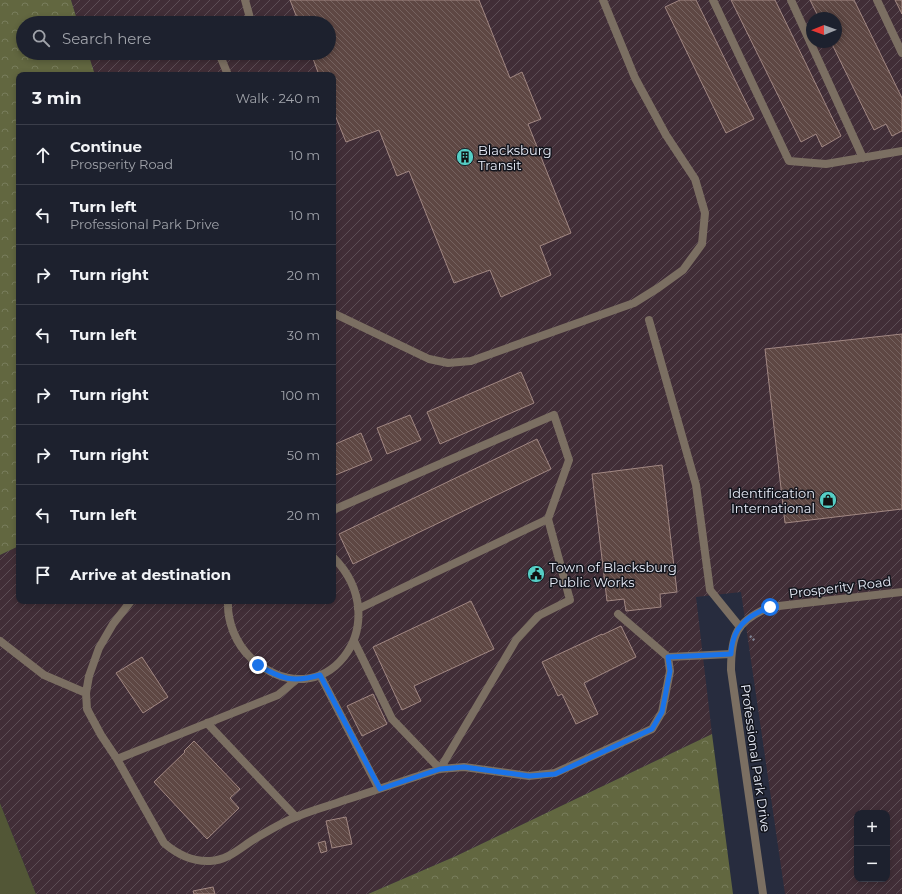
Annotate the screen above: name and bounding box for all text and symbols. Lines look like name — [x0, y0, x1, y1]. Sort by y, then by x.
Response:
north arrow — [806, 12, 842, 48]
search box — [16, 16, 336, 60]
icon: search — [30, 27, 52, 49]
text: Search here — [62, 29, 151, 48]
text: 3 min — [32, 88, 82, 108]
text: Walk · 240 m — [236, 90, 320, 106]
text: Continue — [70, 137, 142, 156]
place label: Blacksburg Transit — [478, 142, 552, 173]
icon: ahead — [32, 144, 54, 166]
text: 10 m — [290, 147, 320, 163]
building icon: Blacksburg Transit — [455, 147, 475, 167]
text: Prosperity Road — [70, 156, 173, 172]
text: Turn left — [70, 197, 137, 216]
icon: left — [32, 204, 54, 226]
text: 10 m — [290, 207, 320, 223]
text: Professional Park Drive — [70, 216, 219, 232]
icon: right — [32, 264, 54, 286]
text: Turn right — [70, 265, 149, 284]
text: 20 m — [287, 267, 320, 283]
icon: left — [32, 324, 54, 346]
text: Turn left — [70, 325, 137, 344]
text: 30 m — [287, 327, 320, 343]
icon: right — [32, 384, 54, 406]
text: Turn right — [70, 385, 149, 404]
text: 100 m — [281, 387, 320, 403]
icon: right — [32, 444, 54, 466]
text: Turn right — [70, 445, 149, 464]
text: 50 m — [287, 447, 320, 463]
place label: Identification International — [728, 485, 815, 516]
shop icon: Identification International — [818, 490, 838, 510]
icon: left — [32, 504, 54, 526]
text: Turn left — [70, 505, 137, 524]
text: 20 m — [287, 507, 320, 523]
place label: Town of Blacksburg Public Works — [549, 559, 677, 590]
icon: arrive — [32, 564, 54, 586]
public building icon: Town of Blacksburg Public Works — [526, 564, 546, 584]
text: Arrive at destination — [70, 565, 231, 584]
street label: Prosperity Road — [788, 573, 892, 601]
route start — [761, 598, 779, 616]
route end — [249, 656, 267, 674]
street label: Professional Park Drive — [738, 683, 774, 833]
map controls — [854, 810, 890, 882]
button: + — [854, 810, 890, 846]
button: − — [854, 846, 890, 882]

